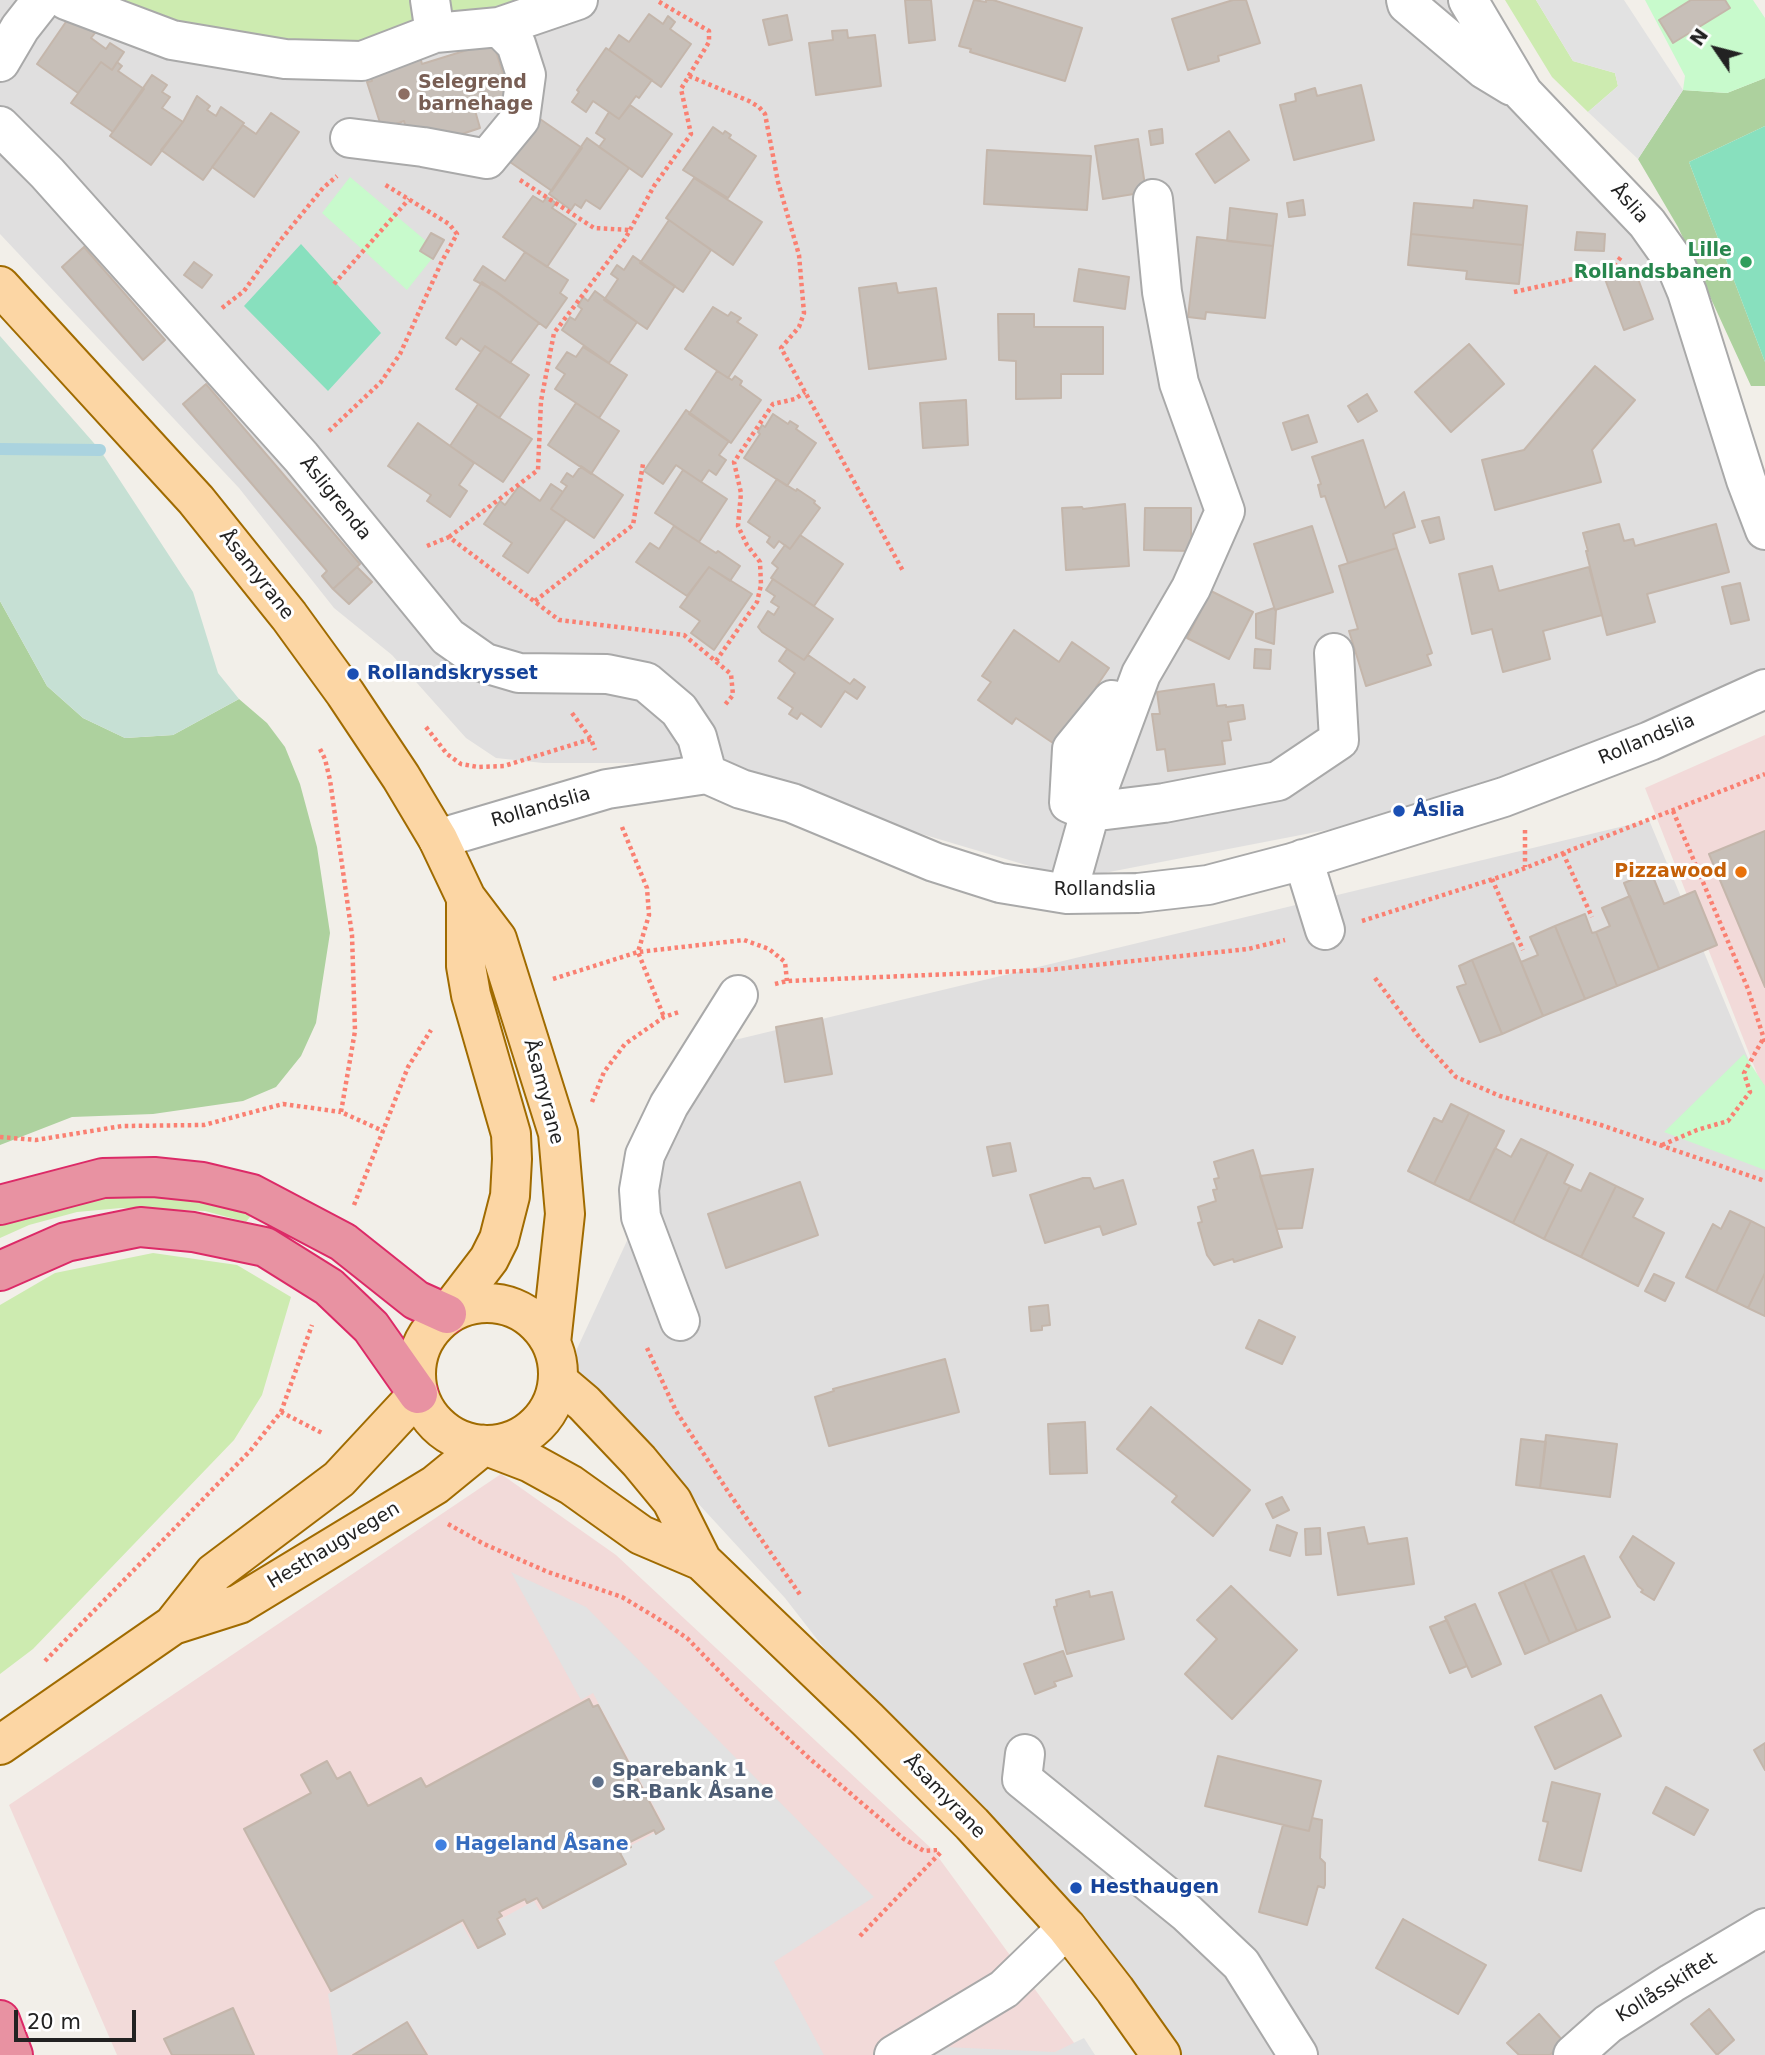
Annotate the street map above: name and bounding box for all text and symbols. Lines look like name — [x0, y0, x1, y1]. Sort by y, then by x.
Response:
north arrow — [1681, 14, 1751, 84]
text: N — [1685, 24, 1712, 50]
place label: Selegrend barnehage — [418, 72, 533, 116]
marker: Selegrend barnehage — [396, 86, 412, 102]
street label: Åslia — [1605, 180, 1653, 228]
place label: Lille Rollandsbanen — [1574, 240, 1732, 284]
marker: Lille Rollandsbanen — [1738, 254, 1754, 270]
street label: Åsligrenda — [295, 453, 375, 545]
street label: Åsamyrane — [214, 526, 298, 624]
place label: Rollandskrysset — [367, 663, 538, 685]
marker: Rollandskrysset — [345, 666, 361, 682]
street label: Rollandslia — [1595, 710, 1699, 770]
street label: Rollandslia — [489, 783, 593, 833]
place label: Åslia — [1413, 800, 1465, 822]
marker: Åslia — [1391, 803, 1407, 819]
place label: Pizzawood — [1614, 861, 1727, 883]
marker: Pizzawood — [1733, 864, 1749, 880]
street label: Rollandslia — [1054, 879, 1156, 901]
street label: Åsamyrane — [518, 1037, 568, 1147]
street label: Hesthaugvegen — [264, 1498, 404, 1594]
street label: Åsamyrane — [898, 1750, 990, 1844]
place label: Sparebank 1 SR-Bank Åsane — [612, 1760, 774, 1804]
marker: Sparebank 1 SR-Bank Åsane — [590, 1774, 606, 1790]
place label: Hageland Åsane — [455, 1834, 629, 1856]
marker: Hageland Åsane — [433, 1837, 449, 1853]
place label: Hesthaugen — [1090, 1877, 1219, 1899]
marker: Hesthaugen — [1068, 1880, 1084, 1896]
street label: Kollåsskiftet — [1612, 1948, 1722, 2028]
scale bar — [18, 1996, 140, 2040]
text: 20 m — [27, 2010, 81, 2034]

